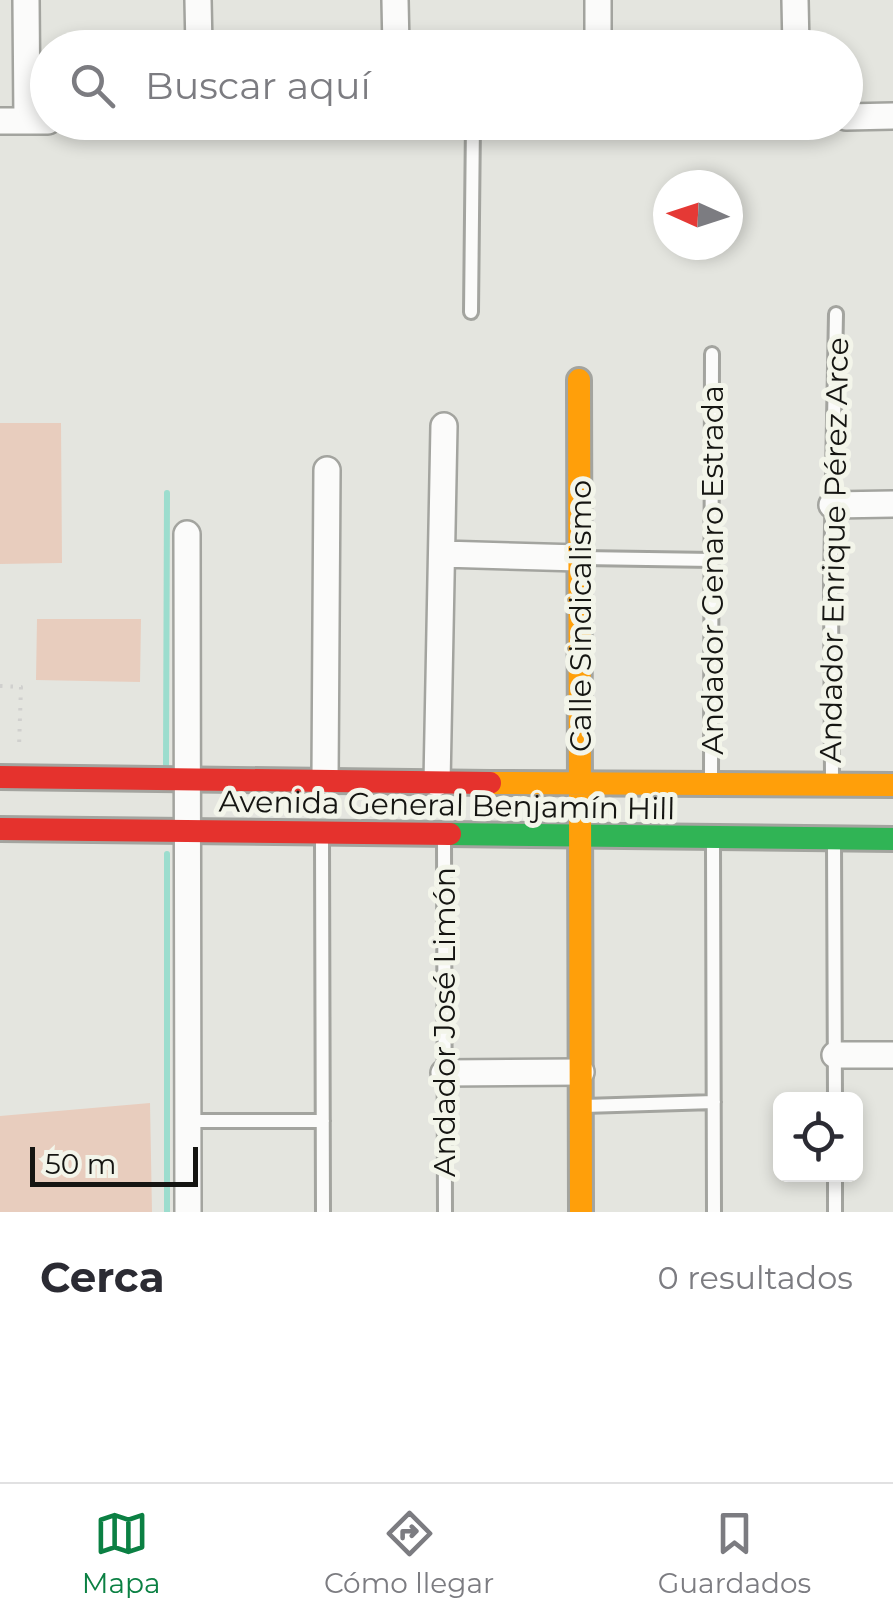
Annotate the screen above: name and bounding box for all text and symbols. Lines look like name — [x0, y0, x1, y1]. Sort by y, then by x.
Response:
search box — [30, 30, 863, 140]
icon: search — [65, 58, 120, 113]
text: Buscar aquí — [145, 62, 371, 109]
north arrow — [653, 170, 743, 260]
street label: Andador Enrique Pérez Arce — [812, 337, 856, 763]
street label: Andador Genaro Estrada — [694, 385, 731, 755]
street label: Calle Sindicalismo — [562, 480, 599, 752]
street label: Avenida General Benjamín Hill — [218, 783, 676, 827]
street label: Andador José Limón — [426, 867, 463, 1177]
map controls — [773, 1092, 863, 1182]
button: locate — [773, 1092, 863, 1182]
scale bar — [30, 1142, 198, 1186]
text: 50 m — [45, 1147, 116, 1181]
text: Cerca — [40, 1251, 165, 1303]
text: 0 resultados — [658, 1258, 853, 1297]
tab: Mapa — [82, 1506, 160, 1600]
tab: Cómo llegar — [324, 1506, 494, 1600]
tab: Guardados — [658, 1506, 811, 1600]

